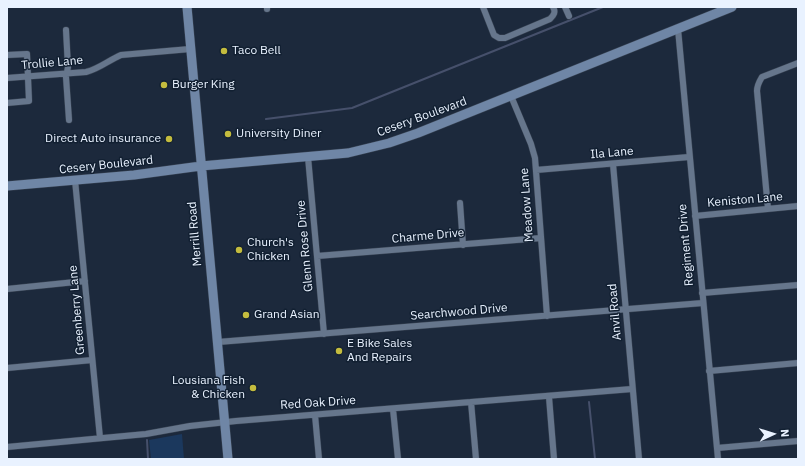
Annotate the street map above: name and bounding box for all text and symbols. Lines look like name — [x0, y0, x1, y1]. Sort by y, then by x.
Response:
place label: Taco Bell — [232, 44, 281, 58]
marker: Taco Bell — [219, 46, 229, 56]
street label: Trollie Lane — [20, 53, 84, 73]
place label: Burger King — [172, 78, 235, 92]
marker: Burger King — [159, 80, 169, 90]
street label: Cesery Boulevard — [375, 94, 469, 140]
place label: University Diner — [236, 127, 321, 141]
marker: University Diner — [223, 129, 233, 139]
place label: Direct Auto insurance — [45, 132, 161, 146]
marker: Direct Auto insurance — [164, 134, 174, 144]
street label: Ila Lane — [590, 144, 634, 162]
street label: Cesery Boulevard — [58, 153, 154, 177]
street label: Meadow Lane — [517, 167, 537, 243]
street label: Keniston Lane — [707, 190, 783, 210]
street label: Glenn Rose Drive — [294, 200, 316, 292]
street label: Merrill Road — [185, 201, 205, 267]
street label: Regiment Drive — [675, 203, 697, 287]
street label: Charme Drive — [391, 226, 465, 246]
place label: Church's Chicken — [247, 236, 294, 264]
marker: Church's Chicken — [234, 245, 244, 255]
street label: Greenberry Lane — [66, 265, 88, 355]
street label: Anvil Road — [605, 283, 625, 341]
street label: Searchwood Drive — [410, 301, 508, 323]
place label: Grand Asian — [254, 308, 319, 322]
marker: Grand Asian — [241, 310, 251, 320]
place label: E Bike Sales And Repairs — [347, 337, 412, 365]
marker: E Bike Sales And Repairs — [334, 346, 344, 356]
place label: Lousiana Fish & Chicken — [172, 374, 245, 402]
marker: Lousiana Fish & Chicken — [248, 383, 258, 393]
street label: Red Oak Drive — [280, 393, 356, 413]
north arrow — [753, 414, 793, 454]
text: N — [778, 429, 792, 438]

